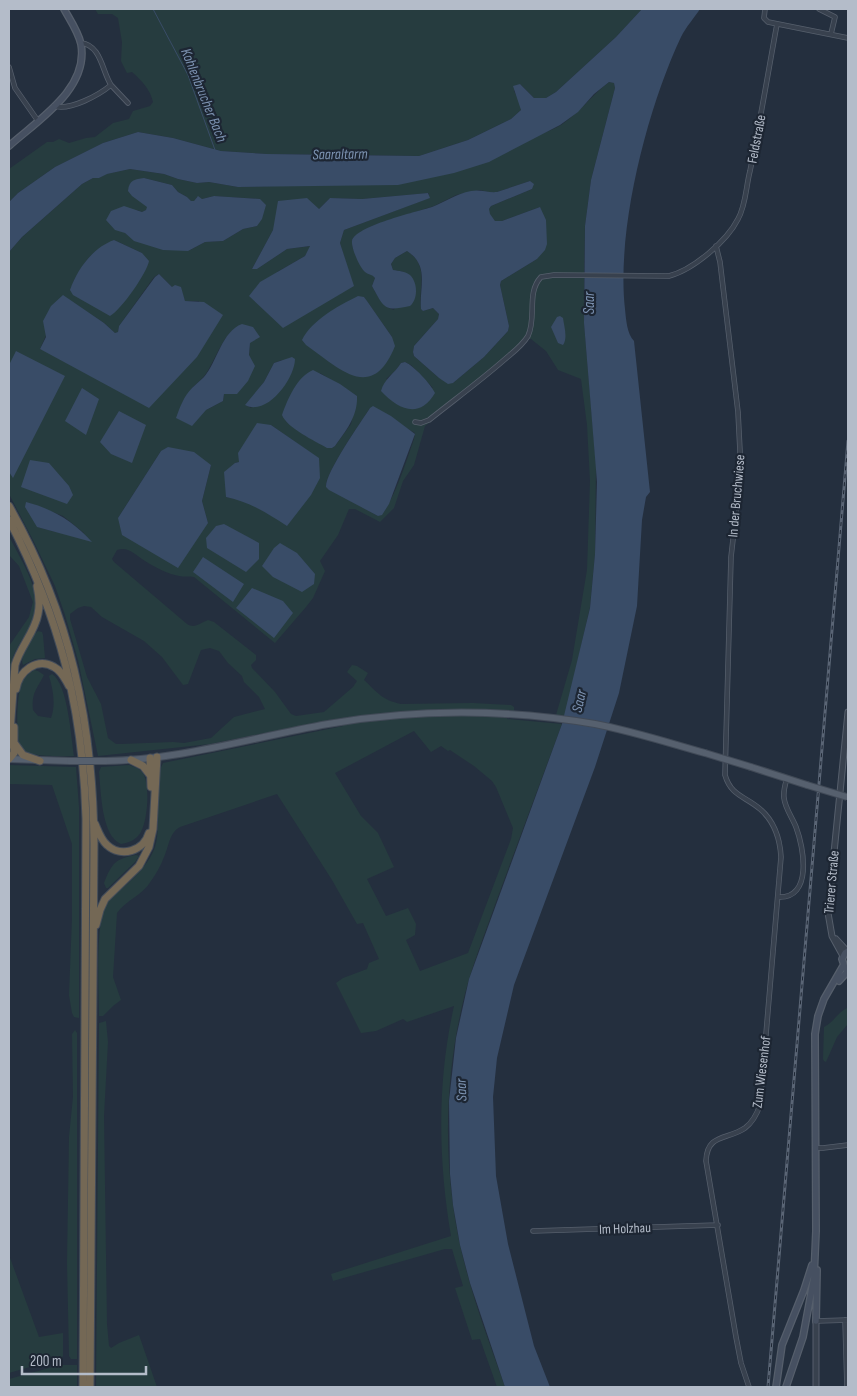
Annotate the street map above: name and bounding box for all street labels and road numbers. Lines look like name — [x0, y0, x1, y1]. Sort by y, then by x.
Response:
street label: Feldstraße — [743, 113, 770, 165]
street label: In der Bruchwiese — [724, 454, 749, 538]
street label: Trierer Straße — [820, 850, 843, 914]
street label: Zum Wiesenhof — [749, 1034, 774, 1109]
street label: Im Holzhau — [599, 1219, 651, 1238]

